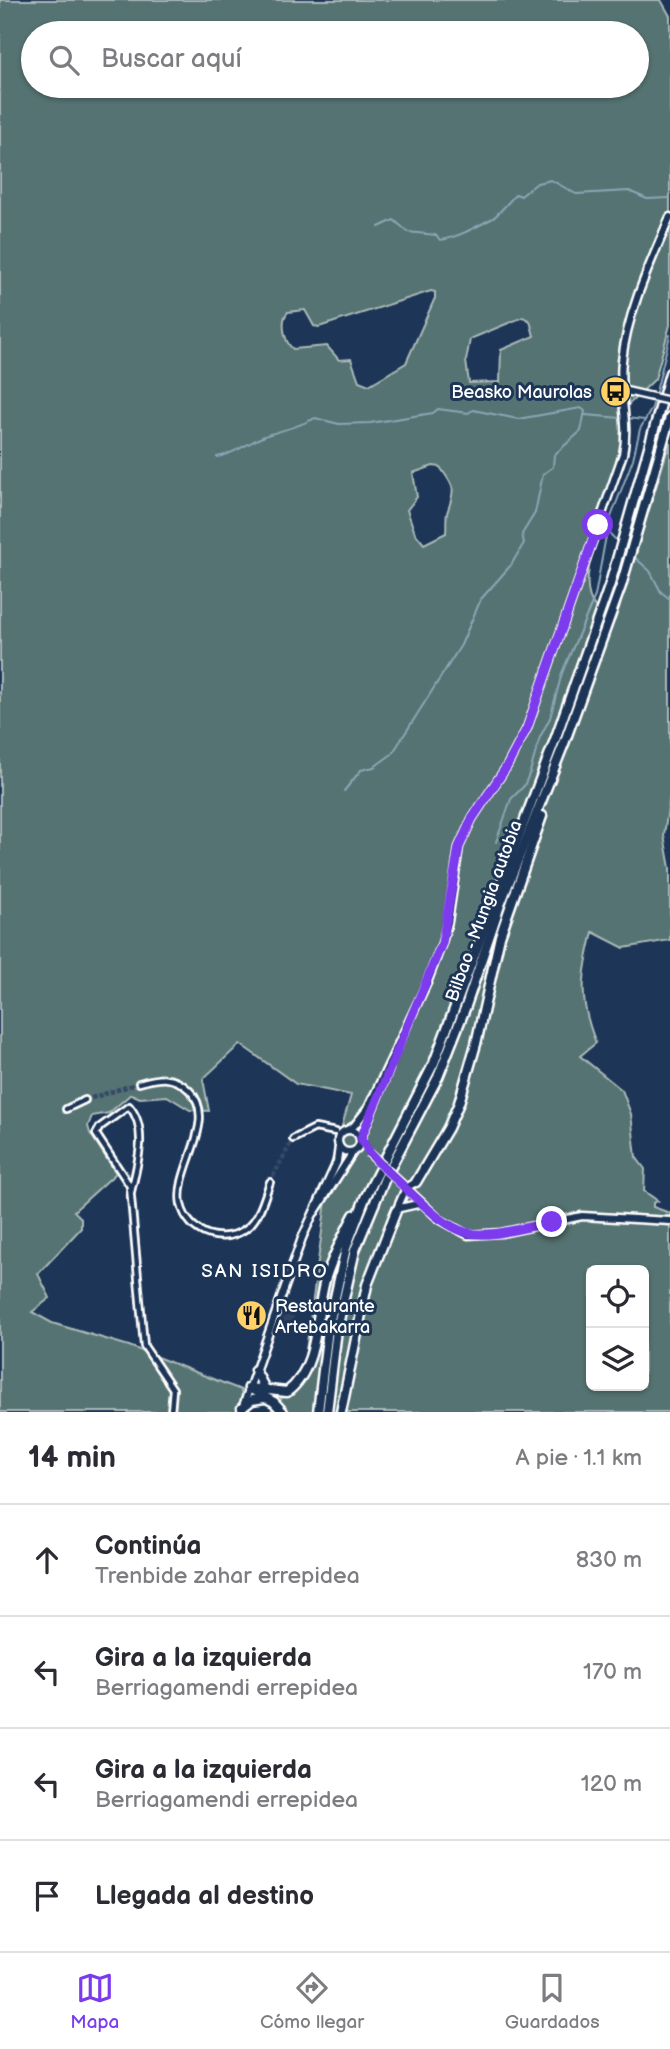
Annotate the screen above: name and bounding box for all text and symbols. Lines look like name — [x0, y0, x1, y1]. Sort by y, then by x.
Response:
search box — [21, 21, 649, 98]
icon: search — [45, 41, 83, 79]
text: Buscar aquí — [101, 44, 242, 75]
bus stop icon: Beasko Maurolas — [598, 375, 632, 409]
place label: Beasko Maurolas — [451, 382, 592, 403]
route start — [582, 509, 613, 540]
street label: Bilbao - Mungia autobia — [441, 818, 527, 1004]
route end — [536, 1206, 567, 1237]
district label: SAN ISIDRO — [201, 1260, 329, 1283]
map controls — [586, 1265, 649, 1391]
button: locate — [586, 1265, 649, 1328]
place label: Restaurante Artebakarra — [275, 1296, 375, 1338]
restaurant icon: Restaurante Artebakarra — [235, 1299, 269, 1333]
button: layers — [586, 1328, 649, 1391]
text: 14 min — [28, 1440, 116, 1476]
text: A pie · 1.1 km — [516, 1444, 642, 1472]
text: Continúa — [95, 1531, 202, 1562]
icon: ahead — [28, 1541, 66, 1579]
text: 830 m — [576, 1546, 642, 1574]
text: Trenbide zahar errepidea — [95, 1562, 360, 1590]
text: Gira a la izquierda — [95, 1643, 312, 1674]
icon: left — [28, 1653, 66, 1691]
text: 170 m — [583, 1658, 642, 1686]
text: Berriagamendi errepidea — [95, 1674, 358, 1702]
text: Gira a la izquierda — [95, 1755, 312, 1786]
icon: left — [28, 1765, 66, 1803]
text: 120 m — [581, 1770, 642, 1798]
text: Berriagamendi errepidea — [95, 1786, 358, 1814]
icon: arrive — [28, 1877, 66, 1915]
text: Llegada al destino — [95, 1881, 314, 1912]
tab: Mapa — [70, 1969, 119, 2034]
tab: Cómo llegar — [260, 1969, 364, 2034]
tab: Guardados — [505, 1969, 600, 2034]

